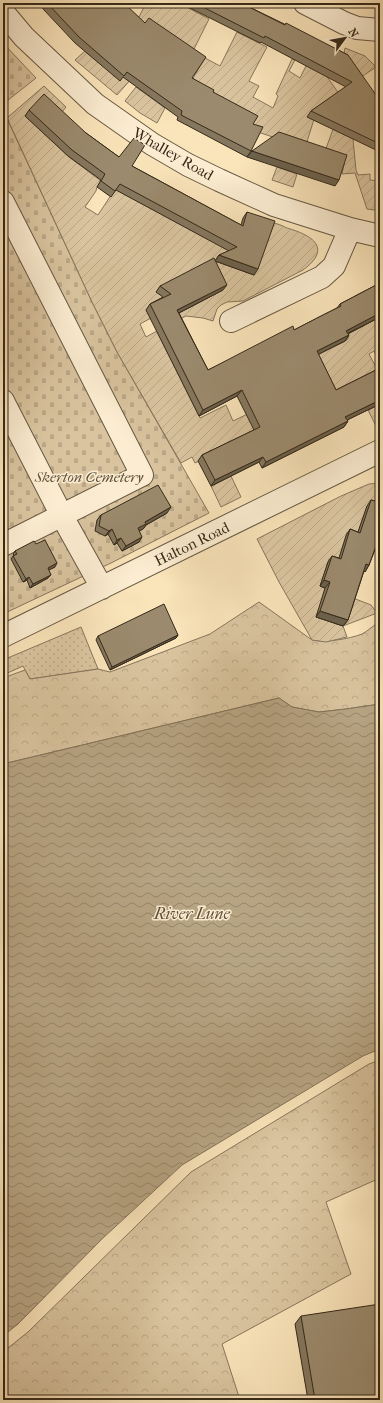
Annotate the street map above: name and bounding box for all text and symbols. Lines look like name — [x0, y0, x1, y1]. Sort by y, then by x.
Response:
north arrow — [325, 18, 365, 58]
text: N — [345, 26, 361, 40]
street label: Whalley Road — [129, 123, 217, 185]
park label: Skerton Cemetery — [34, 468, 144, 486]
street label: Halton Road — [152, 518, 233, 570]
water label: River Lune — [153, 904, 231, 923]

